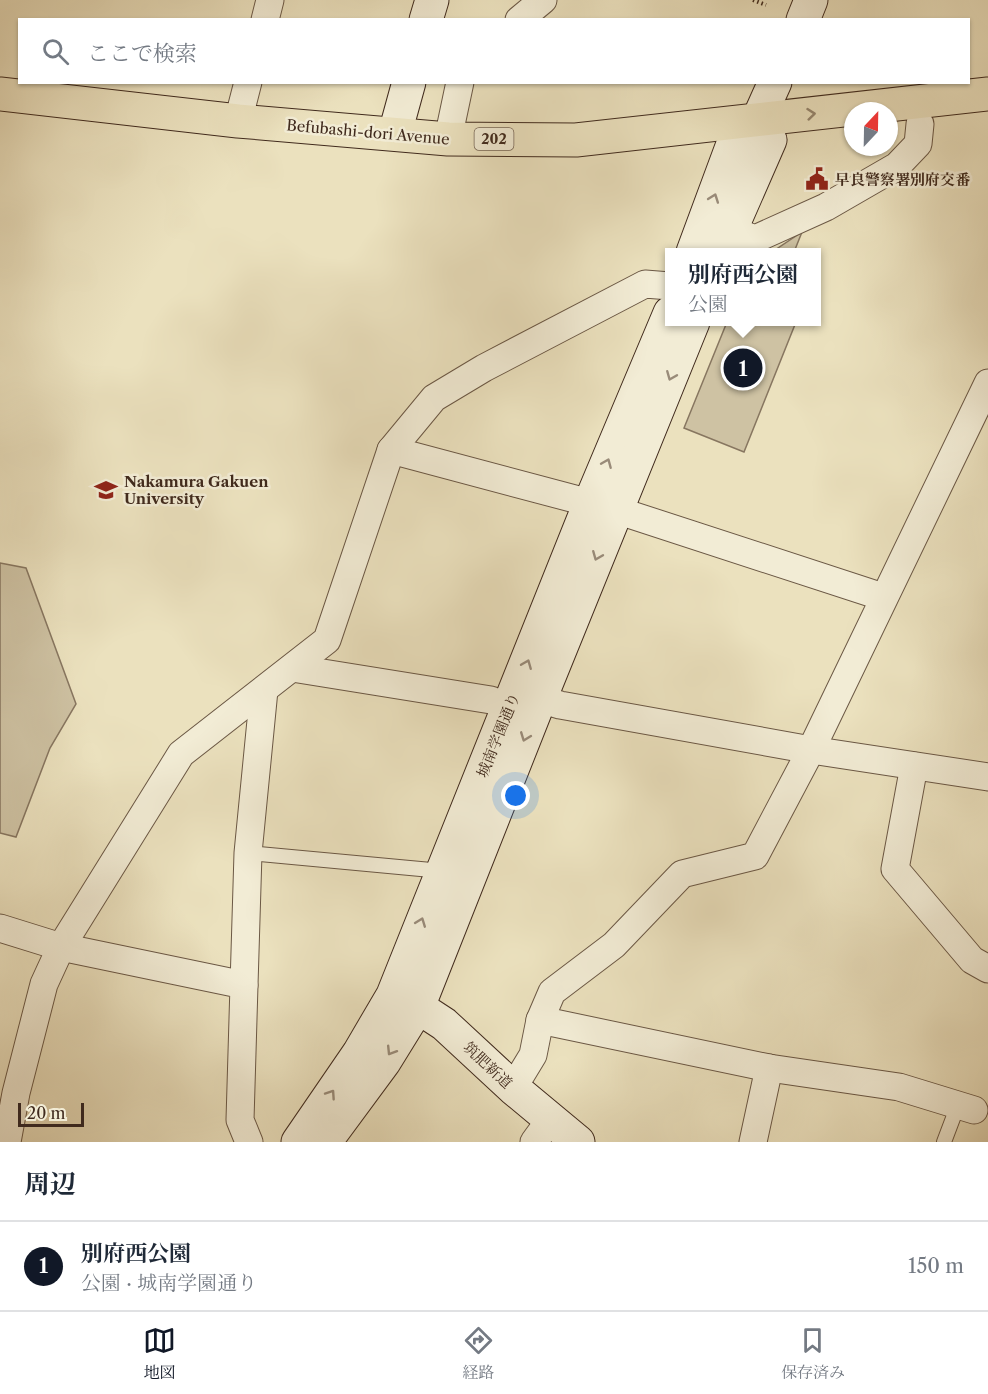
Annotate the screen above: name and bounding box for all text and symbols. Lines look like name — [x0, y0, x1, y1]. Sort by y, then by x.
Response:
search box — [18, 18, 970, 84]
icon: search — [39, 35, 72, 68]
text: ここで検索 — [87, 40, 197, 67]
north arrow — [844, 102, 898, 156]
one-way arrow — [806, 108, 815, 121]
street label: Befubashi-dori Avenue — [286, 115, 450, 149]
road number: 202 — [474, 128, 514, 150]
public building icon: 早良警察署別府交番 — [804, 166, 830, 192]
place label: 早良警察署別府交番 — [835, 170, 971, 189]
one-way arrow — [706, 193, 719, 204]
popup — [665, 248, 821, 326]
text: 別府西公園 — [688, 261, 798, 288]
text: 公園 — [688, 292, 728, 316]
pin: 1 — [724, 346, 762, 391]
one-way arrow — [666, 369, 678, 380]
one-way arrow — [600, 459, 612, 470]
place label: Nakamura Gakuen University — [124, 472, 269, 508]
school or university icon: Nakamura Gakuen University — [93, 477, 119, 503]
one-way arrow — [592, 550, 604, 561]
one-way arrow — [520, 659, 532, 670]
street label: 城南学園通り — [472, 690, 524, 780]
one-way arrow — [520, 731, 532, 742]
your location — [501, 781, 530, 810]
one-way arrow — [414, 918, 427, 928]
street label: 筑肥新道 — [460, 1038, 516, 1092]
one-way arrow — [386, 1045, 398, 1055]
one-way arrow — [324, 1090, 335, 1101]
scale bar — [18, 1100, 84, 1128]
text: 20 m — [27, 1103, 66, 1123]
text: 周辺 — [24, 1168, 76, 1200]
text: 別府西公園 — [81, 1240, 191, 1267]
text: 1 — [39, 1254, 48, 1278]
text: 150 m — [908, 1254, 964, 1278]
text: 公園 · 城南学園通り — [81, 1271, 257, 1295]
tab: 地図 — [143, 1324, 176, 1383]
tab: 経路 — [462, 1324, 495, 1383]
tab: 保存済み — [781, 1324, 845, 1383]

